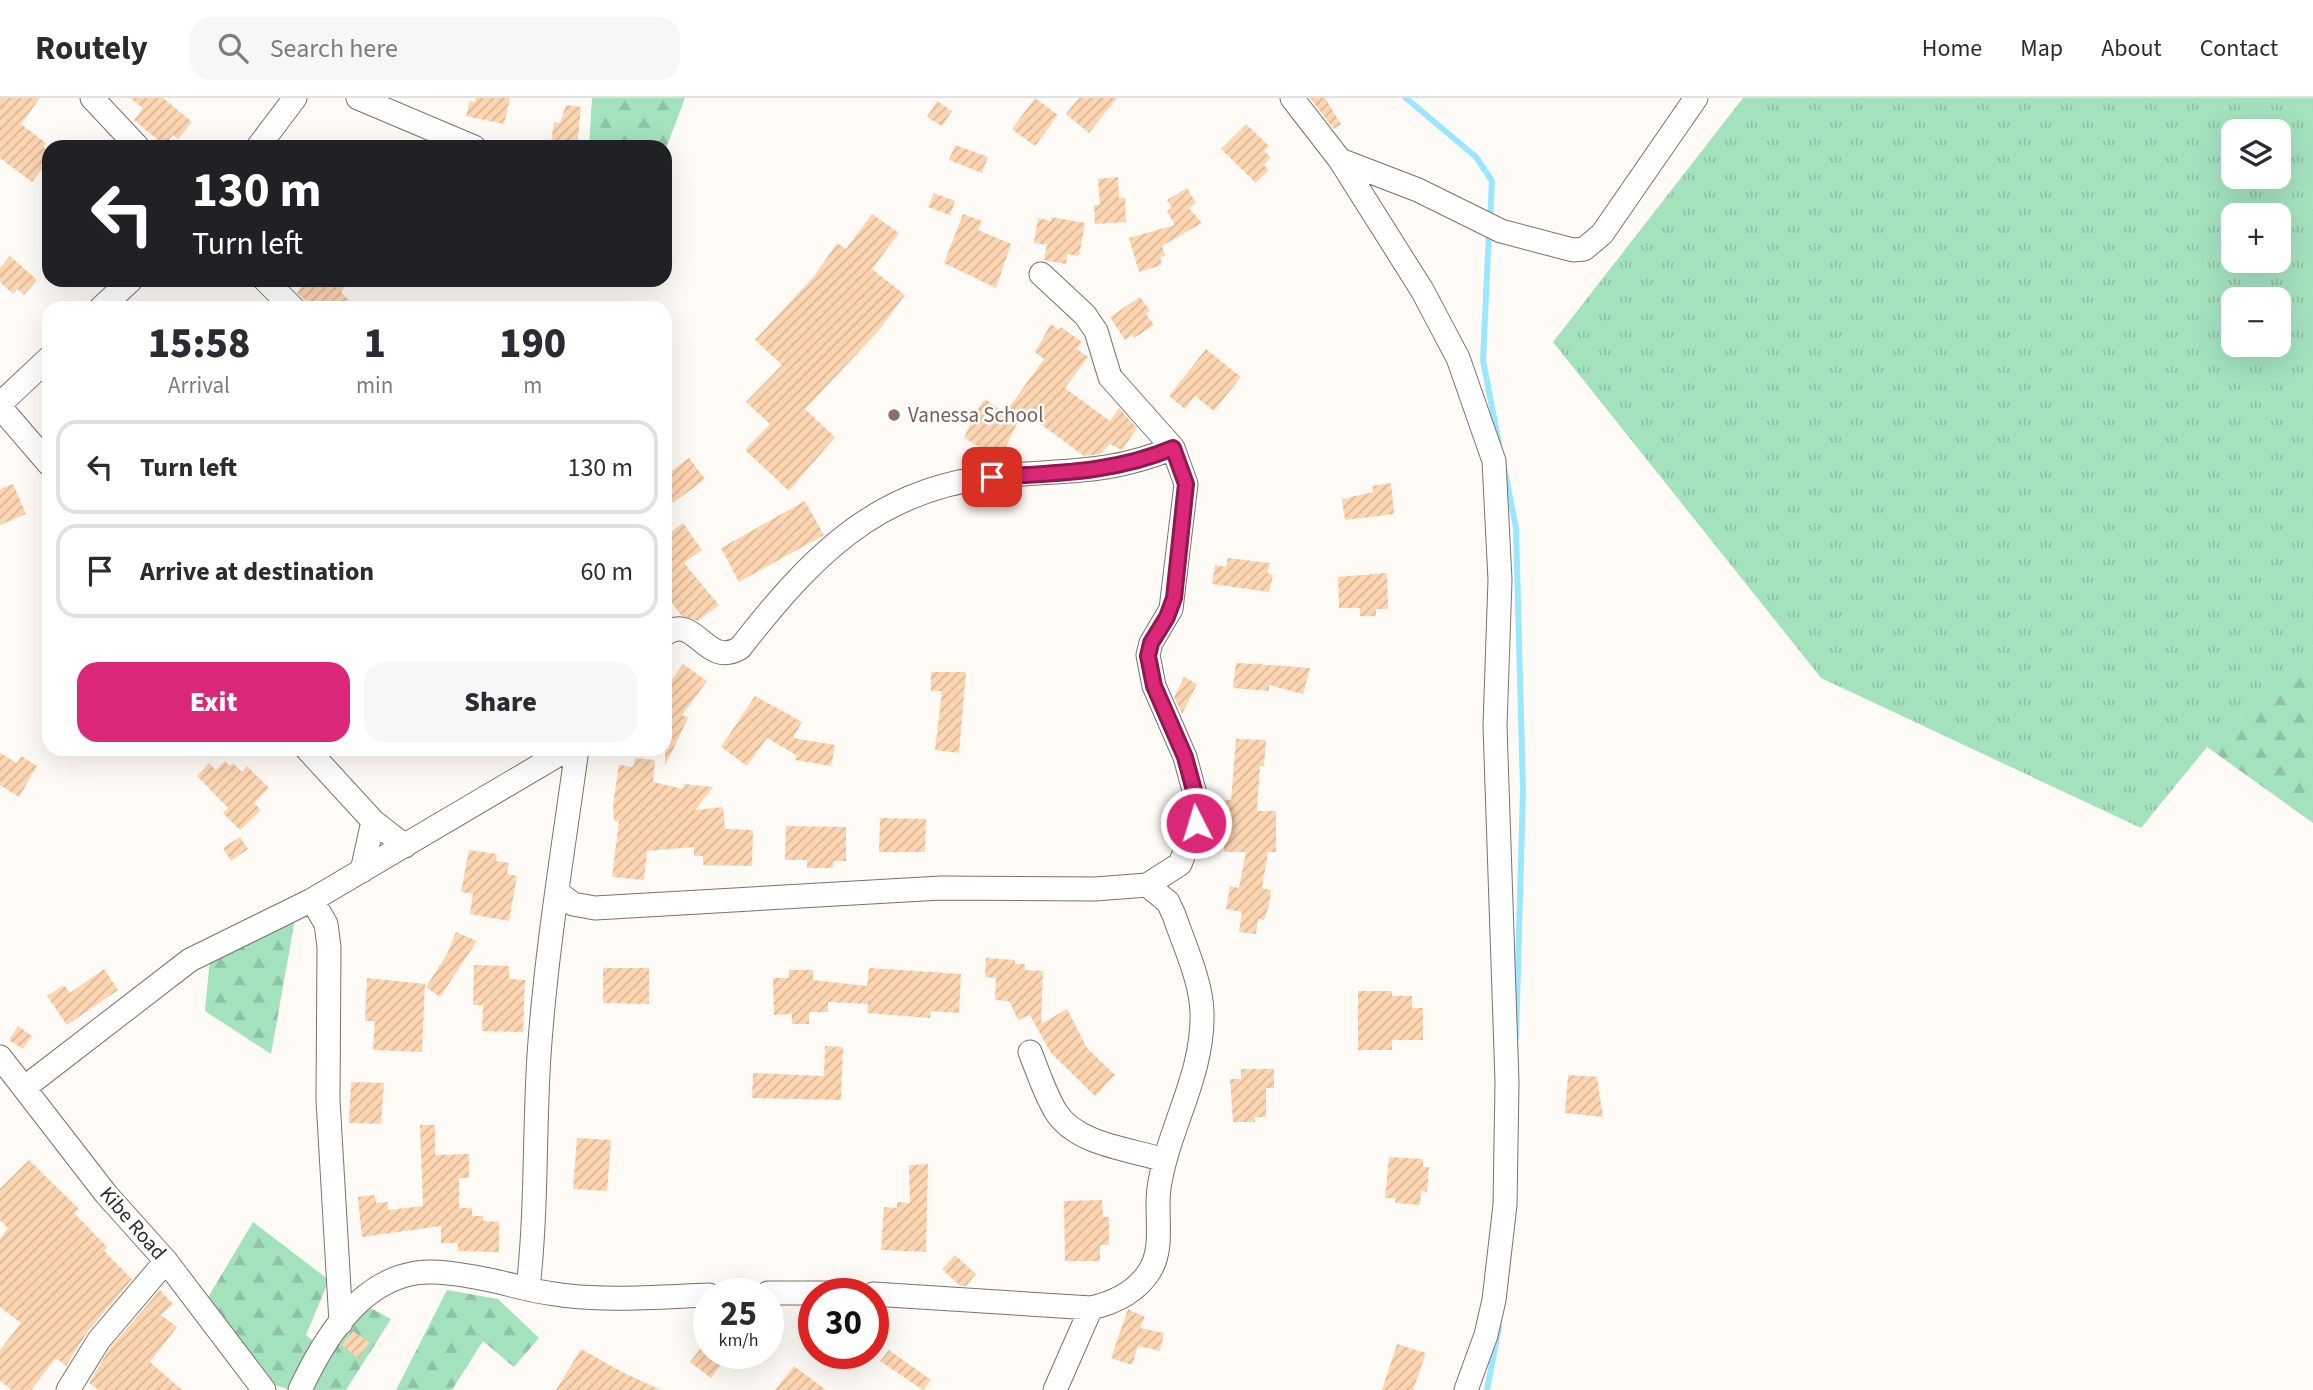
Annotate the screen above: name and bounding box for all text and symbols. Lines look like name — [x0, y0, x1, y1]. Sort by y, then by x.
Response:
search box — [190, 17, 680, 80]
text: Routely — [35, 25, 148, 72]
icon: search — [214, 29, 252, 67]
text: Search here — [270, 30, 398, 67]
text: Home — [1922, 31, 1982, 66]
text: Map — [2020, 31, 2063, 66]
text: About — [2101, 31, 2162, 66]
text: Contact — [2200, 31, 2278, 66]
map controls — [2221, 119, 2291, 357]
button: layers — [2221, 119, 2291, 189]
text: 130 m — [192, 156, 321, 226]
icon: left — [77, 168, 168, 259]
button: + — [2221, 203, 2291, 273]
text: Turn left — [192, 221, 303, 267]
button: − — [2221, 287, 2291, 357]
text: 15:58 — [148, 314, 250, 374]
text: 1 — [363, 314, 386, 374]
text: 190 — [499, 314, 566, 374]
text: Arrival — [168, 369, 230, 402]
text: min — [356, 369, 393, 402]
text: m — [523, 369, 542, 402]
place label: Vanessa School — [908, 400, 1044, 430]
marker: Vanessa School — [886, 407, 902, 423]
pin — [962, 447, 1022, 507]
icon: left — [81, 448, 119, 486]
text: Turn left — [140, 449, 237, 486]
text: 130 m — [567, 449, 633, 486]
icon: arrive — [973, 458, 1011, 496]
icon: arrive — [81, 552, 119, 590]
text: Arrive at destination — [140, 553, 374, 590]
text: 60 m — [580, 553, 633, 590]
button: Exit — [77, 662, 350, 742]
button: Share — [364, 662, 637, 742]
position arrow — [1159, 786, 1233, 860]
street label: Kibe Road — [93, 1180, 173, 1266]
speed limit sign: 30 — [798, 1278, 889, 1369]
text: 25 — [720, 1289, 757, 1339]
text: km/h — [719, 1328, 758, 1353]

